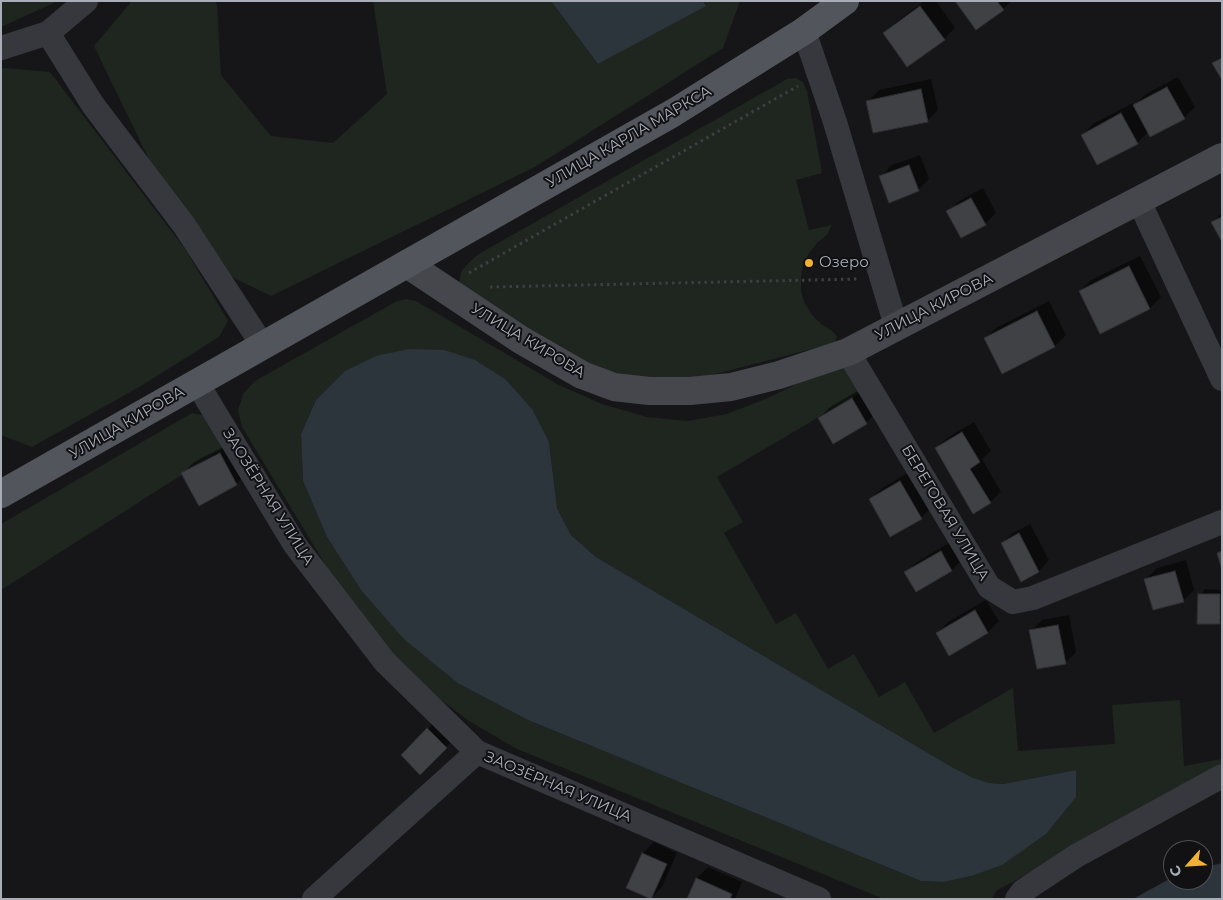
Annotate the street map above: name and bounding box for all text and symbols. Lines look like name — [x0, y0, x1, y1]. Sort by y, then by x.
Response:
street label: УЛИЦА КАРЛА МАРКСА — [543, 82, 715, 192]
place label: Озеро — [819, 254, 869, 272]
marker: Озеро — [803, 257, 815, 269]
street label: УЛИЦА КИРОВА — [872, 270, 996, 344]
street label: УЛИЦА КИРОВА — [468, 300, 588, 382]
street label: УЛИЦА КИРОВА — [66, 383, 188, 463]
street label: ЗАОЗЁРНАЯ УЛИЦА — [219, 425, 317, 569]
street label: БЕРЕГОВАЯ УЛИЦА — [897, 442, 993, 584]
street label: ЗАОЗЁРНАЯ УЛИЦА — [482, 748, 634, 826]
north arrow — [1163, 840, 1213, 890]
text: С — [1165, 863, 1186, 880]

